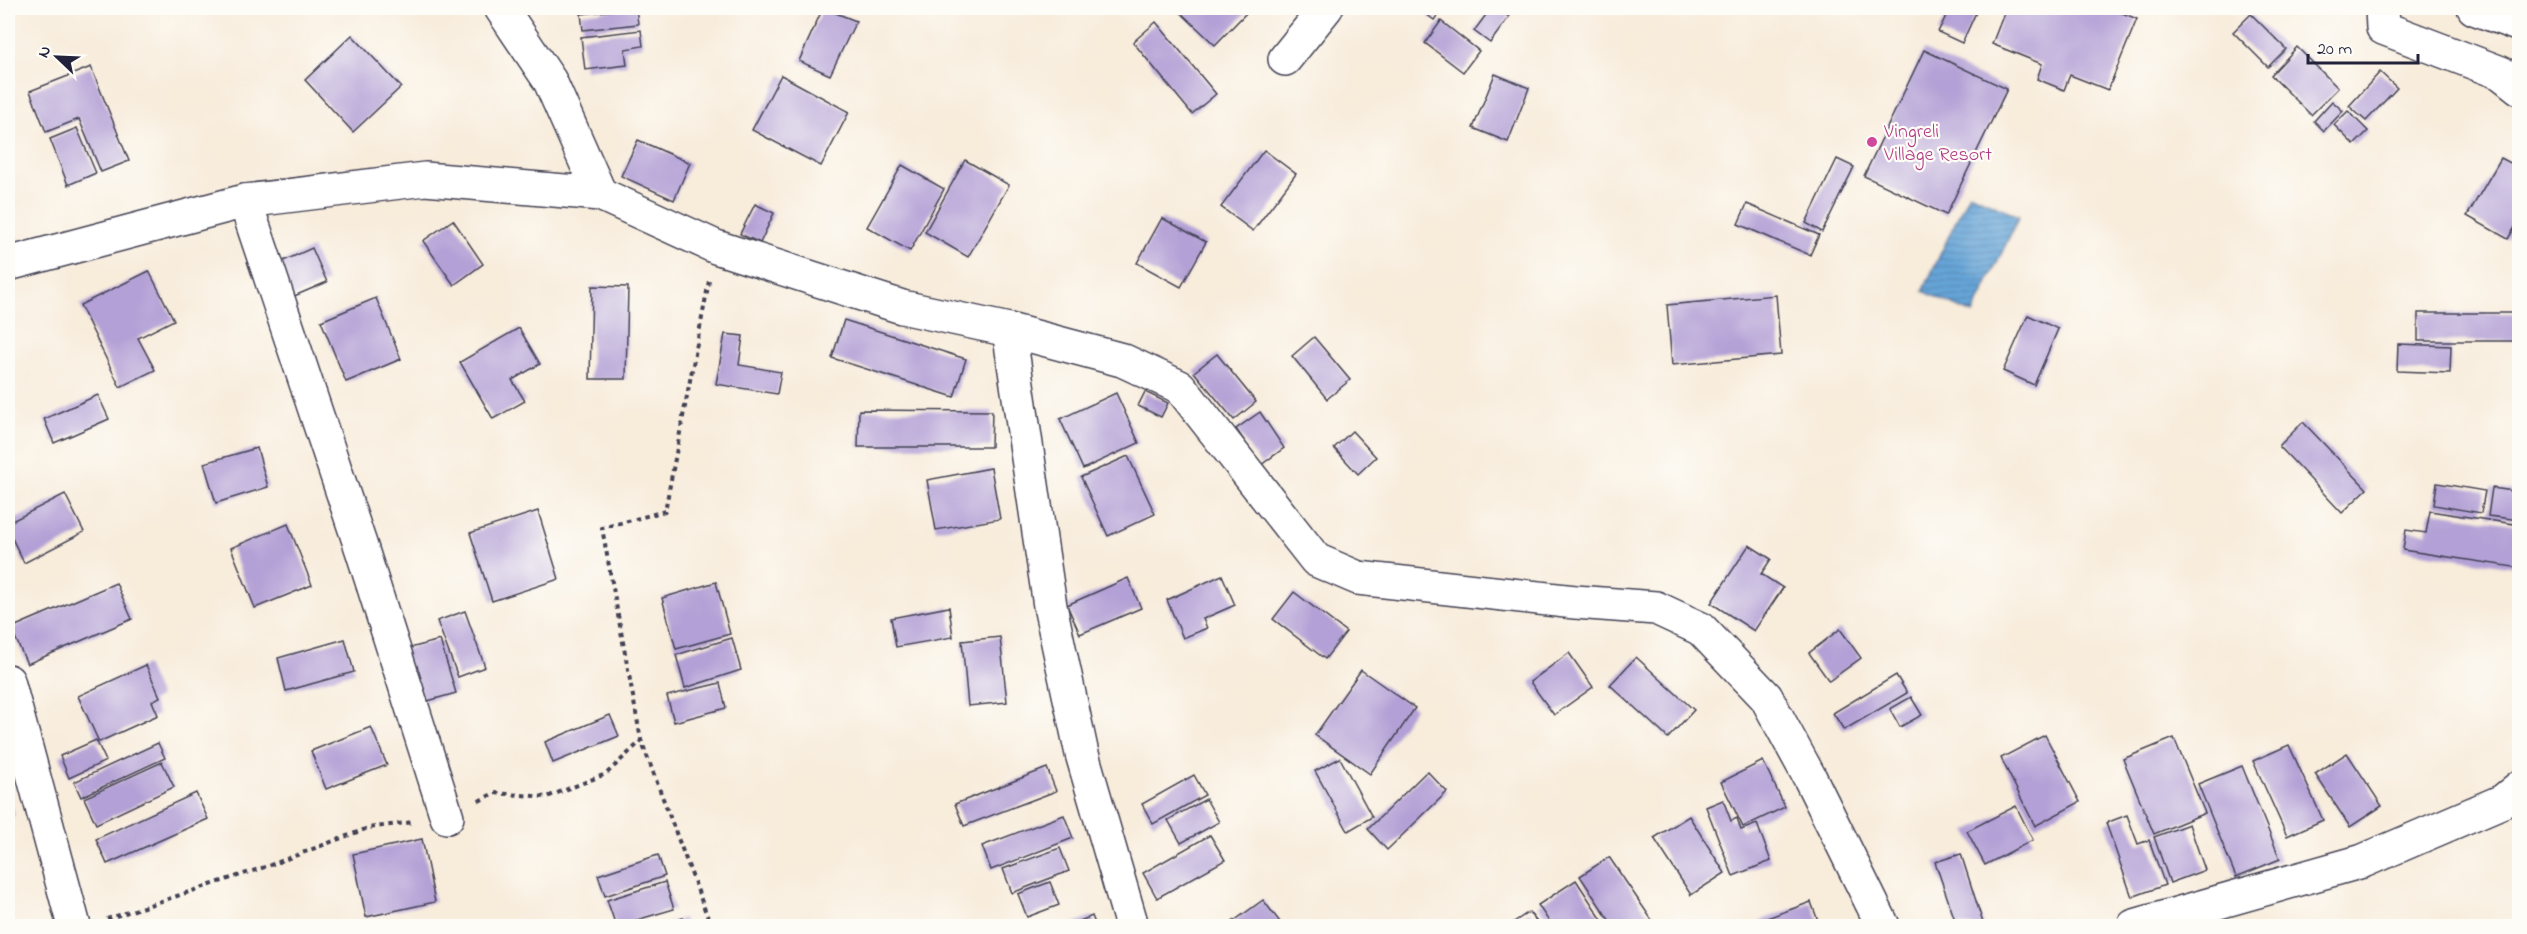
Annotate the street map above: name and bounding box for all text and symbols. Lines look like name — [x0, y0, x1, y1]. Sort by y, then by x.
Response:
north arrow — [27, 27, 87, 87]
scale bar — [2308, 27, 2418, 65]
text: 20 m — [2317, 37, 2352, 63]
text: N — [32, 42, 58, 62]
place label: Vingreli Village Resort — [1883, 118, 1992, 171]
marker: Vingreli Village Resort — [1865, 135, 1879, 149]

